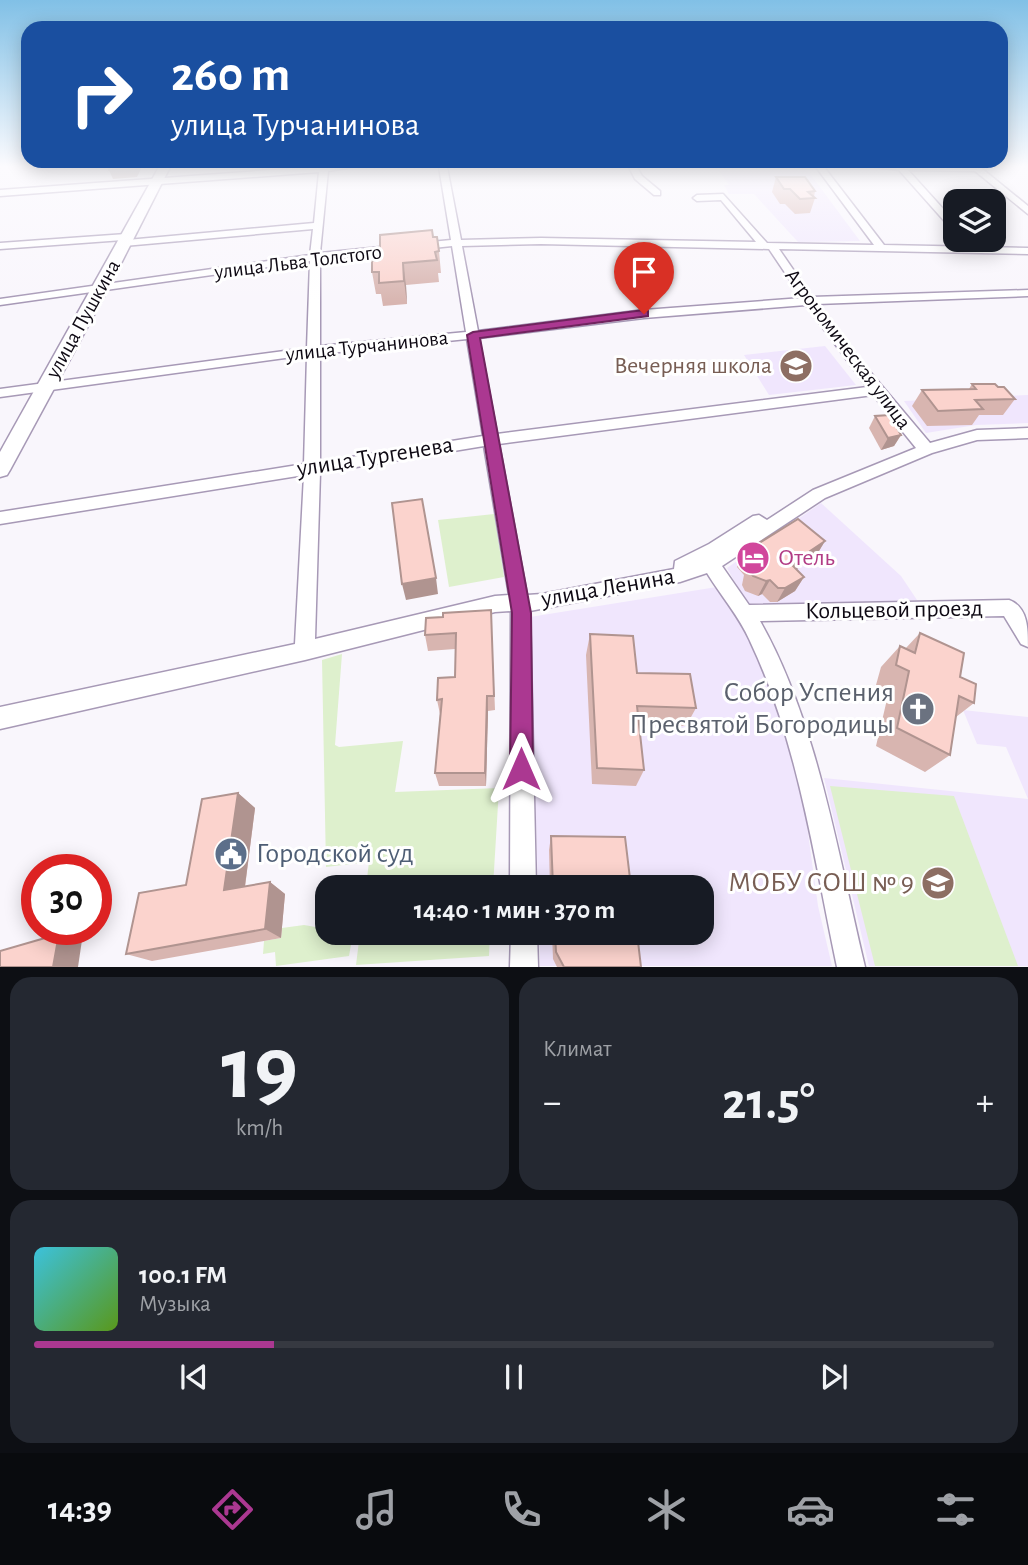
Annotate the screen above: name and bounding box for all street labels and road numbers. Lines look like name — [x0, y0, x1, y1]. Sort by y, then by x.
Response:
street label: улица Льва Толстого — [212, 241, 383, 283]
street label: улица Пушкина — [41, 256, 124, 383]
street label: Агрономическая улица — [781, 265, 915, 433]
street label: улица Турчанинова — [284, 327, 450, 365]
street label: улица Тургенева — [294, 433, 455, 481]
street label: улица Ленина — [539, 564, 676, 612]
street label: Кольцевой проезд — [805, 596, 983, 624]

